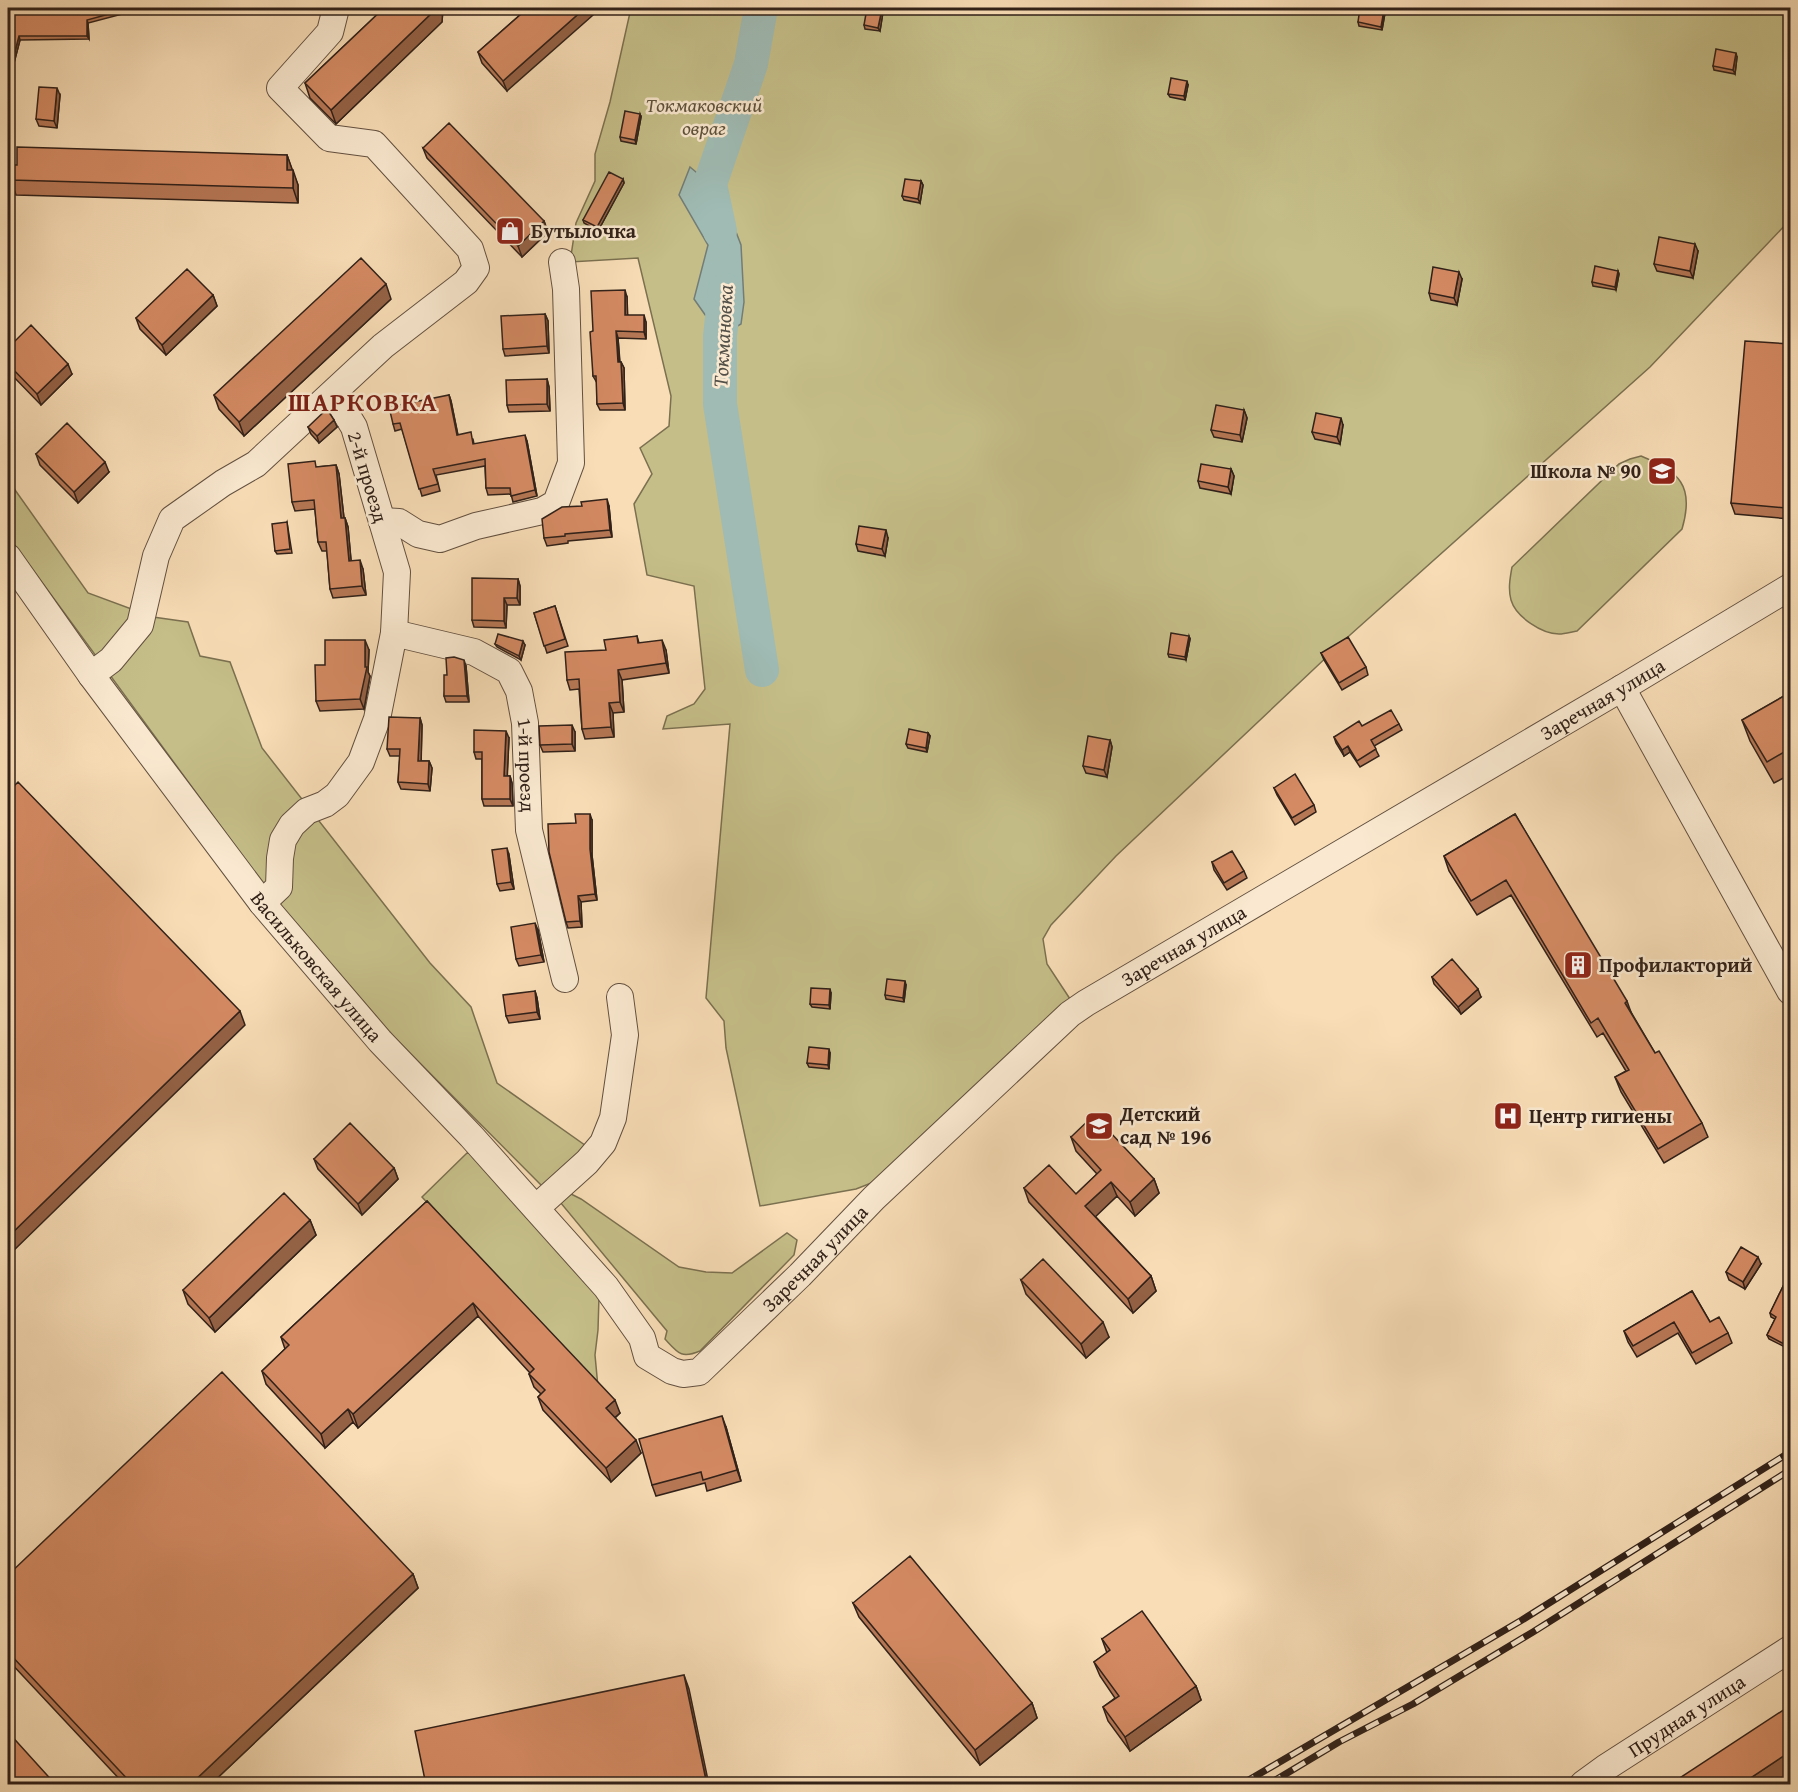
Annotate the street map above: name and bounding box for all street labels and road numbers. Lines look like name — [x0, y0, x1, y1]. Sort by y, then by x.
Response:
street label: 2-й проезд — [341, 428, 396, 526]
street label: Заречная улица — [1534, 650, 1671, 747]
street label: 1-й проезд — [510, 715, 543, 813]
street label: Васильковская улица — [244, 885, 390, 1048]
street label: Заречная улица — [1115, 897, 1252, 993]
street label: Заречная улица — [755, 1198, 874, 1318]
street label: Прудная улица — [1622, 1666, 1751, 1764]

